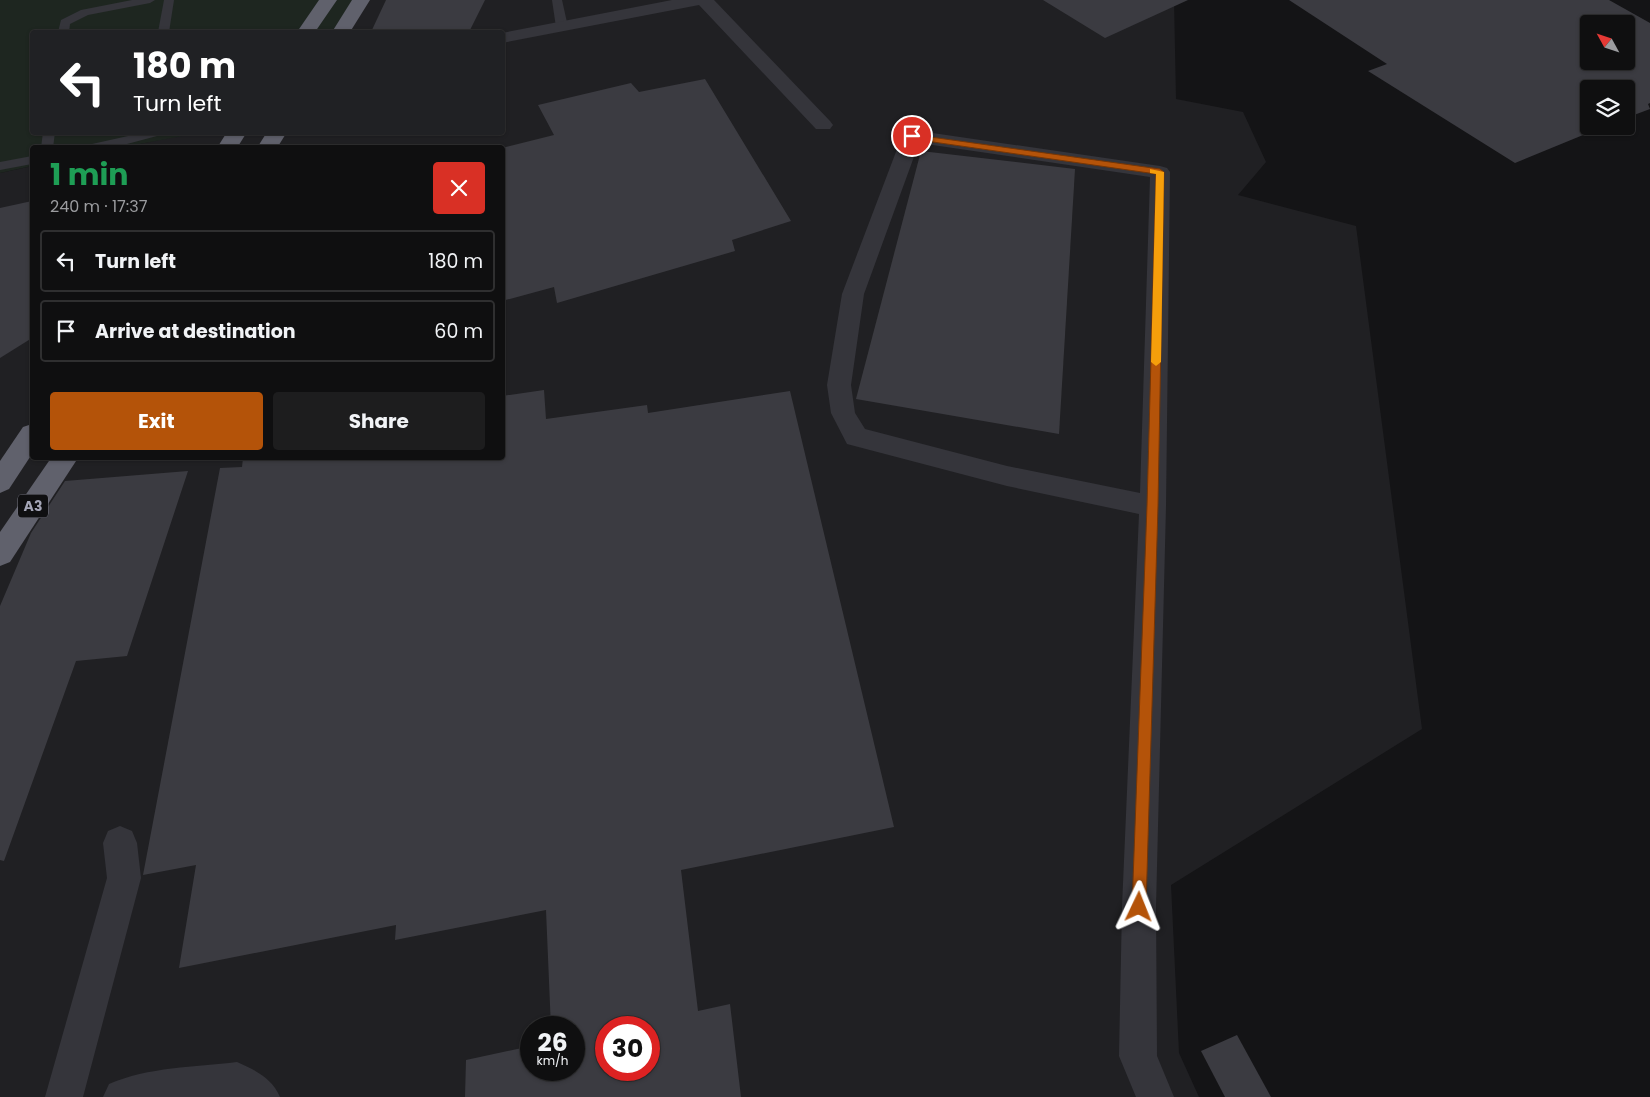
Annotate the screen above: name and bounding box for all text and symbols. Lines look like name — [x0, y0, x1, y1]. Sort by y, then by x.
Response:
north arrow — [1580, 15, 1635, 70]
map controls — [1580, 15, 1635, 135]
text: 180 m — [133, 41, 236, 90]
icon: left — [50, 50, 115, 115]
button: layers — [1580, 80, 1635, 135]
text: Turn left — [133, 88, 221, 119]
pin — [891, 115, 933, 157]
icon: arrive — [898, 122, 926, 150]
text: 1 min — [50, 153, 128, 196]
button: close — [433, 162, 485, 214]
text: 240 m · 17:37 — [50, 195, 147, 218]
icon: left — [52, 247, 80, 275]
text: Turn left — [95, 248, 176, 275]
text: 180 m — [428, 248, 483, 275]
icon: arrive — [52, 317, 80, 345]
text: Arrive at destination — [95, 318, 296, 345]
text: 60 m — [434, 318, 483, 345]
button: Exit — [50, 392, 263, 450]
button: Share — [273, 392, 485, 450]
road number: A3 — [18, 494, 48, 518]
position arrow — [1112, 880, 1164, 932]
speed limit sign: 30 — [595, 1016, 660, 1081]
text: 26 — [537, 1025, 568, 1060]
text: km/h — [537, 1052, 568, 1069]

